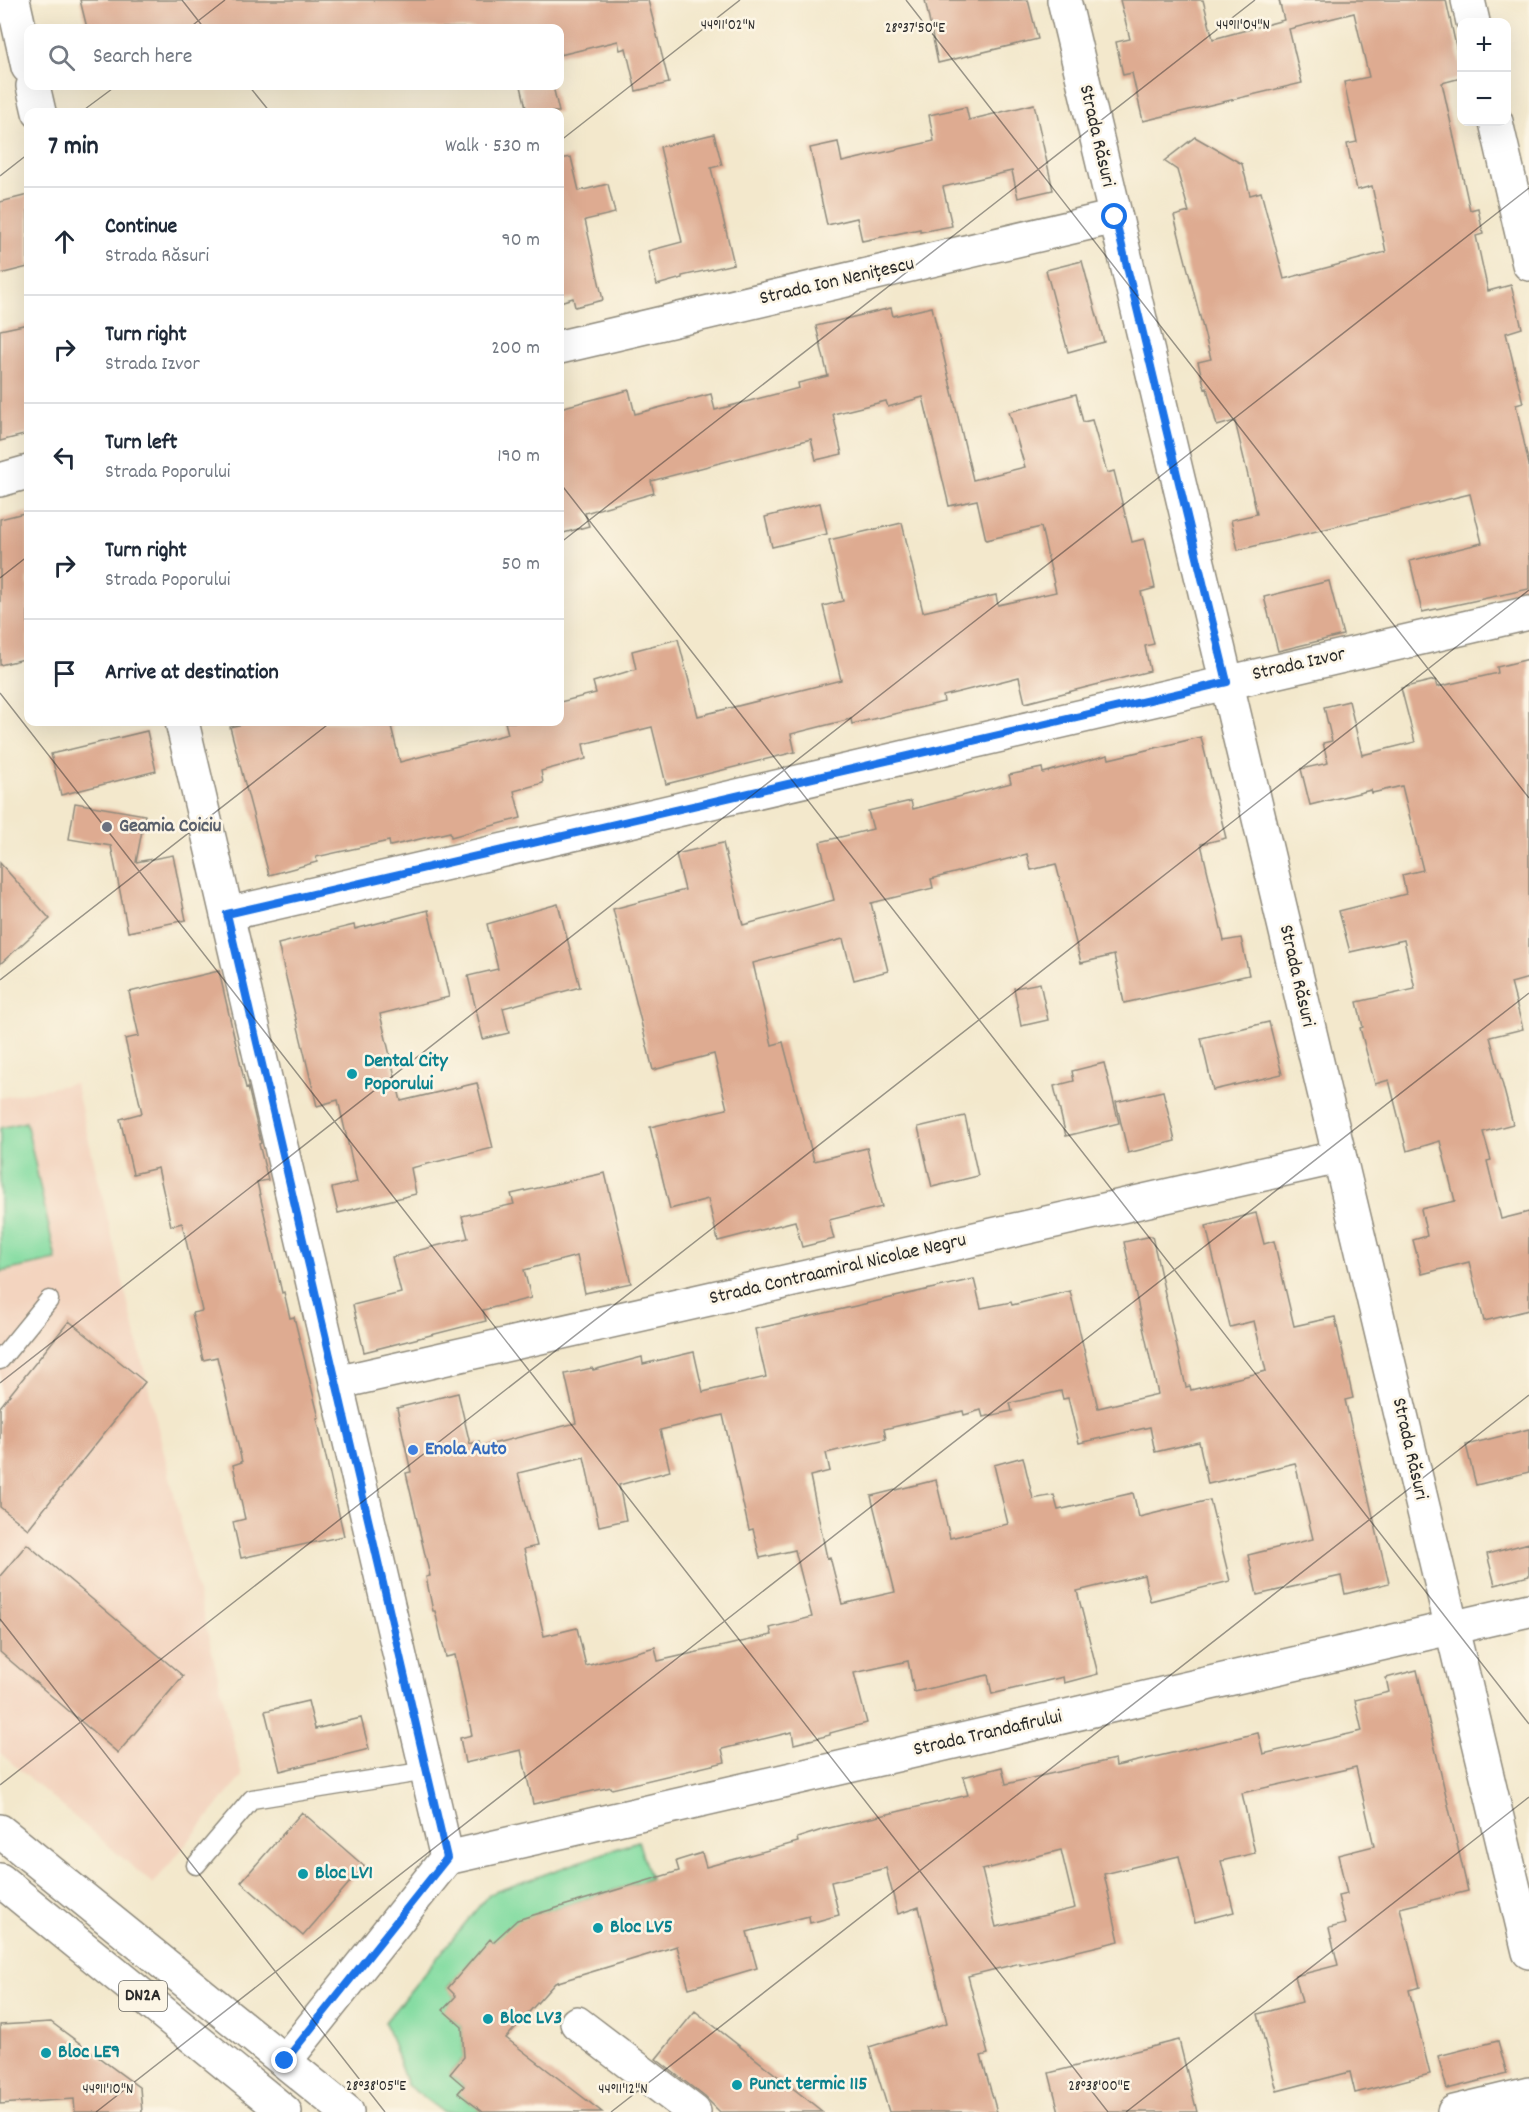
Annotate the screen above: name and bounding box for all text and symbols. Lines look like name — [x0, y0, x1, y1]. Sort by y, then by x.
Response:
text: 44°11'02"N — [701, 15, 755, 37]
text: 44°11'04"N — [1216, 15, 1270, 37]
text: 28°37'50"E — [885, 18, 945, 40]
map controls — [1457, 18, 1511, 126]
button: + — [1457, 18, 1511, 72]
search box — [24, 24, 564, 90]
icon: search — [45, 41, 78, 74]
text: Search here — [93, 42, 192, 73]
button: − — [1457, 72, 1511, 126]
street label: Strada Răsuri — [1071, 82, 1121, 190]
text: 7 min — [48, 129, 99, 166]
text: Walk · 530 m — [445, 133, 540, 161]
route start — [1101, 203, 1127, 229]
text: Continue — [105, 212, 177, 243]
icon: ahead — [48, 225, 81, 258]
text: 90 m — [502, 227, 540, 255]
text: Strada Răsuri — [105, 243, 209, 271]
street label: Strada Ion Nenițescu — [757, 251, 917, 313]
text: Turn right — [105, 320, 187, 351]
icon: right — [48, 333, 81, 366]
text: 200 m — [491, 335, 540, 363]
text: Strada Izvor — [105, 351, 200, 379]
text: Turn left — [105, 428, 177, 459]
icon: left — [48, 441, 81, 474]
text: 190 m — [497, 443, 540, 471]
text: Strada Poporului — [105, 459, 231, 487]
text: Turn right — [105, 536, 187, 567]
icon: right — [48, 549, 81, 582]
text: 50 m — [502, 551, 540, 579]
text: Strada Poporului — [105, 567, 231, 595]
street label: Strada Izvor — [1250, 641, 1349, 689]
icon: arrive — [48, 657, 81, 690]
text: Arrive at destination — [105, 658, 279, 689]
place label: Geamia Coiciu — [119, 813, 221, 841]
marker: Geamia Coiciu — [100, 820, 114, 834]
street label: Strada Răsuri — [1271, 922, 1321, 1030]
place label: Dental City Poporului — [364, 1048, 448, 1099]
marker: Dental City Poporului — [345, 1067, 359, 1081]
street label: Strada Contraamiral Nicolae Negru — [707, 1227, 969, 1313]
street label: Strada Răsuri — [1384, 1395, 1434, 1503]
place label: Enola Auto — [425, 1436, 507, 1464]
marker: Enola Auto — [406, 1443, 420, 1457]
street label: Strada Trandafirului — [911, 1703, 1065, 1765]
place label: Bloc LV1 — [315, 1860, 373, 1888]
marker: Bloc LV1 — [296, 1867, 310, 1881]
place label: Bloc LV5 — [610, 1914, 673, 1942]
marker: Bloc LV5 — [591, 1921, 605, 1935]
road number: DN2A — [119, 1981, 167, 2011]
place label: Bloc LV3 — [500, 2005, 562, 2033]
marker: Bloc LV3 — [481, 2012, 495, 2026]
place label: Bloc LE9 — [58, 2039, 120, 2067]
marker: Bloc LE9 — [39, 2046, 53, 2060]
route end — [271, 2047, 297, 2073]
place label: Punct termic 115 — [749, 2071, 868, 2099]
text: 28°38'05"E — [346, 2076, 406, 2098]
text: 28°38'00"E — [1068, 2076, 1130, 2098]
marker: Punct termic 115 — [730, 2078, 744, 2092]
text: 44°11'10"N — [82, 2079, 134, 2101]
text: 44°11'12"N — [598, 2079, 648, 2101]

